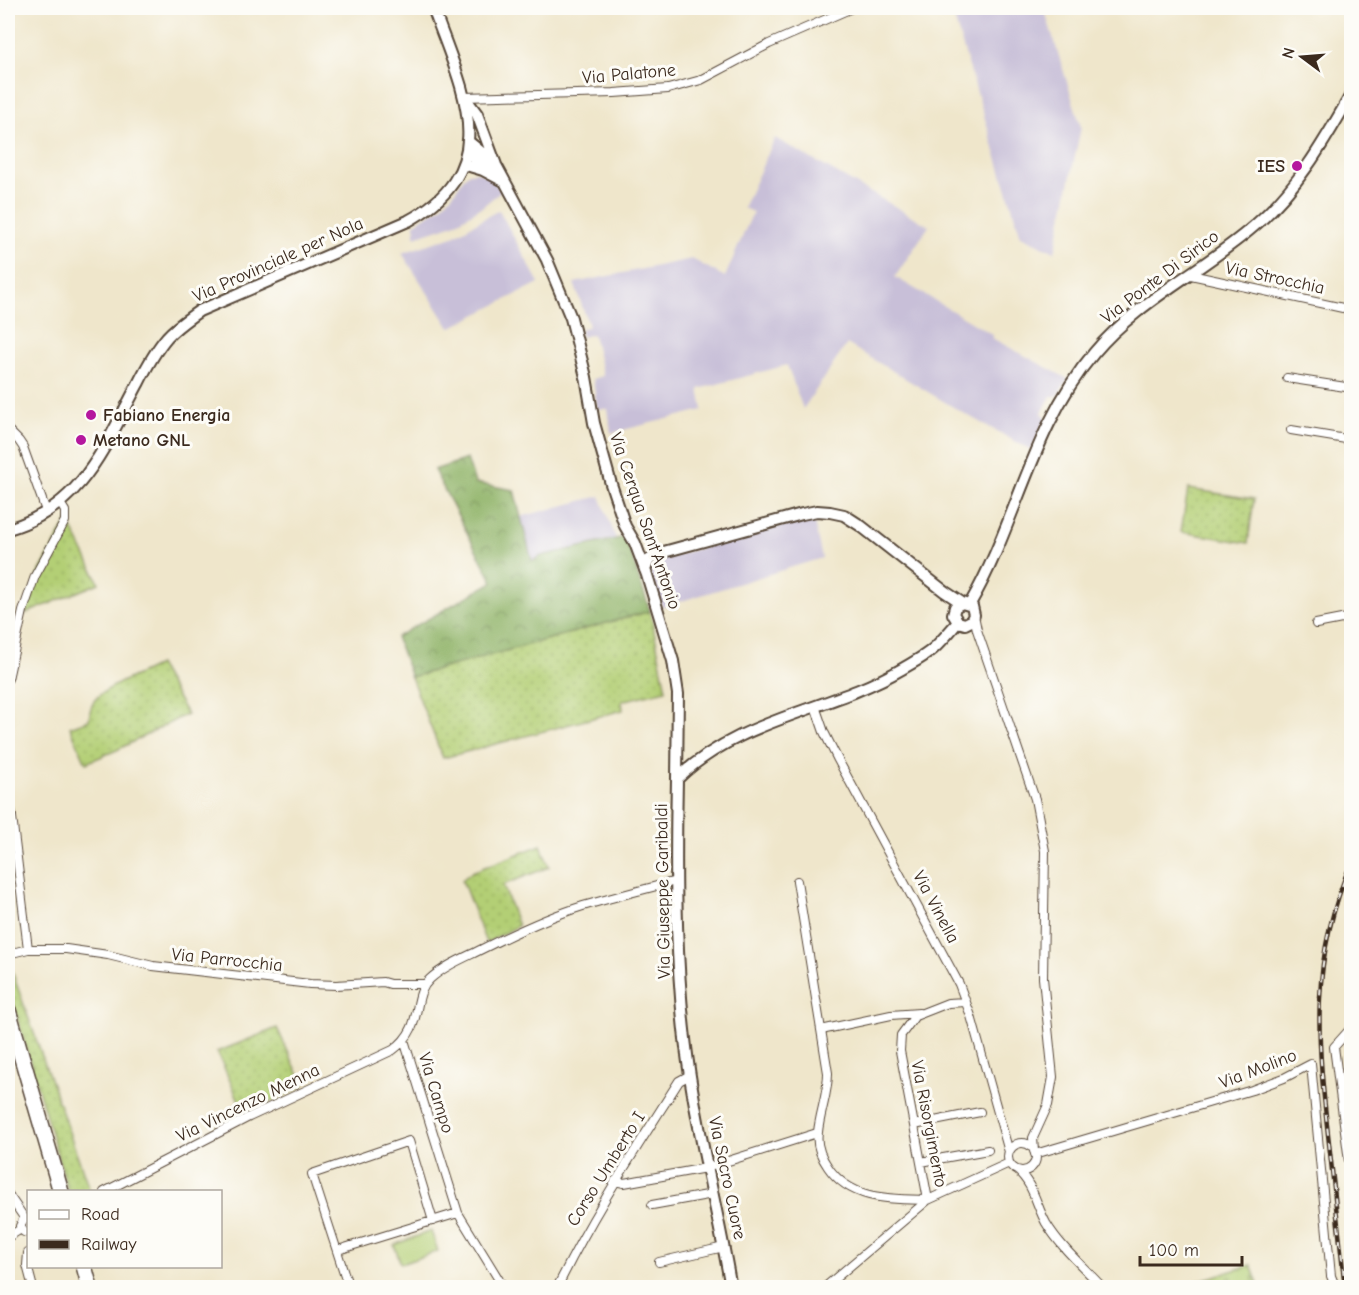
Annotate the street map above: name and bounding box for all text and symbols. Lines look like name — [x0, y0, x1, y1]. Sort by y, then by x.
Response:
north arrow — [1272, 27, 1332, 87]
text: N — [1278, 46, 1299, 61]
street label: Via Palatone — [581, 59, 677, 89]
place label: IES — [1257, 156, 1285, 177]
marker: IES — [1290, 159, 1304, 173]
street label: Via Provinciale per Nola — [190, 213, 366, 307]
street label: Via Ponte Di Sirico — [1097, 226, 1223, 328]
street label: Via Strocchia — [1223, 257, 1327, 299]
place label: Fabiano Energia — [103, 405, 230, 426]
marker: Fabiano Energia — [84, 408, 98, 422]
place label: Metano GNL — [93, 430, 190, 451]
street label: Via Cerqua Sant'Antonio — [605, 430, 685, 612]
marker: Metano GNL — [74, 433, 88, 447]
street label: Via Giuseppe Garibaldi — [651, 803, 675, 979]
street label: Via Vinella — [908, 867, 964, 947]
street label: Via Parrocchia — [170, 944, 284, 976]
street label: Via Molino — [1216, 1045, 1300, 1093]
street label: Via Campo — [414, 1050, 458, 1136]
street label: Via Vincenzo Menna — [173, 1059, 323, 1147]
street label: Via Risorgimento — [906, 1059, 952, 1189]
street label: Corso Umberto I — [562, 1108, 650, 1230]
street label: Via Sacro Cuore — [704, 1115, 750, 1241]
legend — [27, 1190, 222, 1268]
text: Road — [81, 1204, 120, 1225]
scale bar — [1140, 1229, 1242, 1267]
text: Railway — [81, 1234, 138, 1255]
text: 100 m — [1149, 1240, 1199, 1261]

